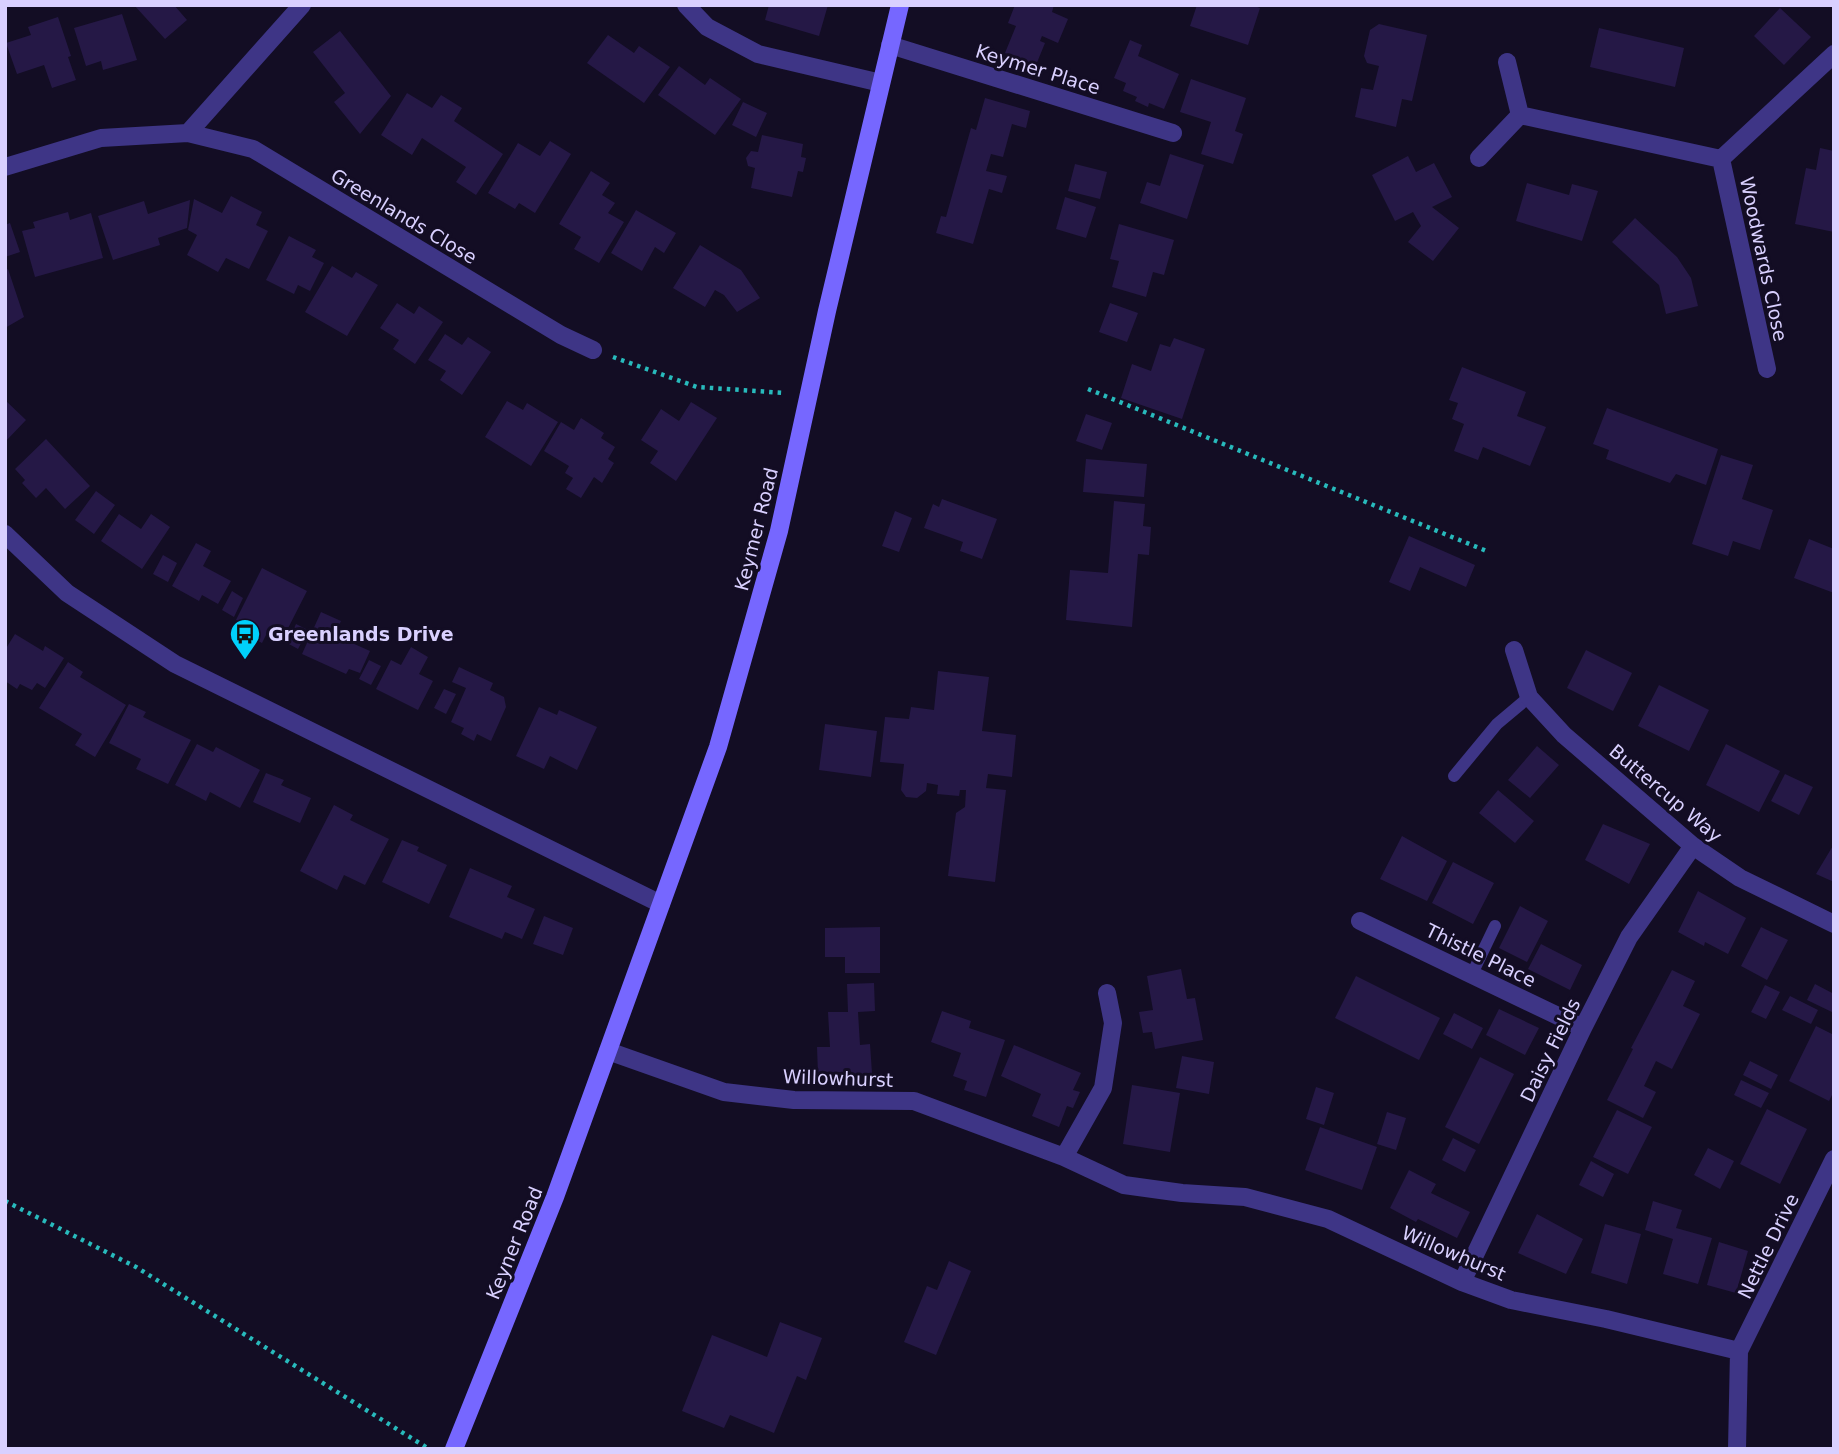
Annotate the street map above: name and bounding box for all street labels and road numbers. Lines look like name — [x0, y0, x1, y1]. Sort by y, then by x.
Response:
street label: Keymer Place — [973, 40, 1103, 98]
street label: Greenlands Close — [327, 164, 481, 268]
street label: Woodwards Close — [1736, 175, 1792, 343]
street label: Keymer Road — [730, 465, 782, 593]
street label: Buttercup Way — [1605, 740, 1727, 846]
street label: Thistle Place — [1421, 918, 1540, 991]
street label: Daisy Fields — [1515, 995, 1585, 1105]
street label: Willowhurst — [782, 1065, 894, 1091]
street label: Keyner Road — [481, 1183, 547, 1303]
street label: Nettle Drive — [1733, 1190, 1803, 1302]
street label: Willowhurst — [1399, 1221, 1509, 1285]

